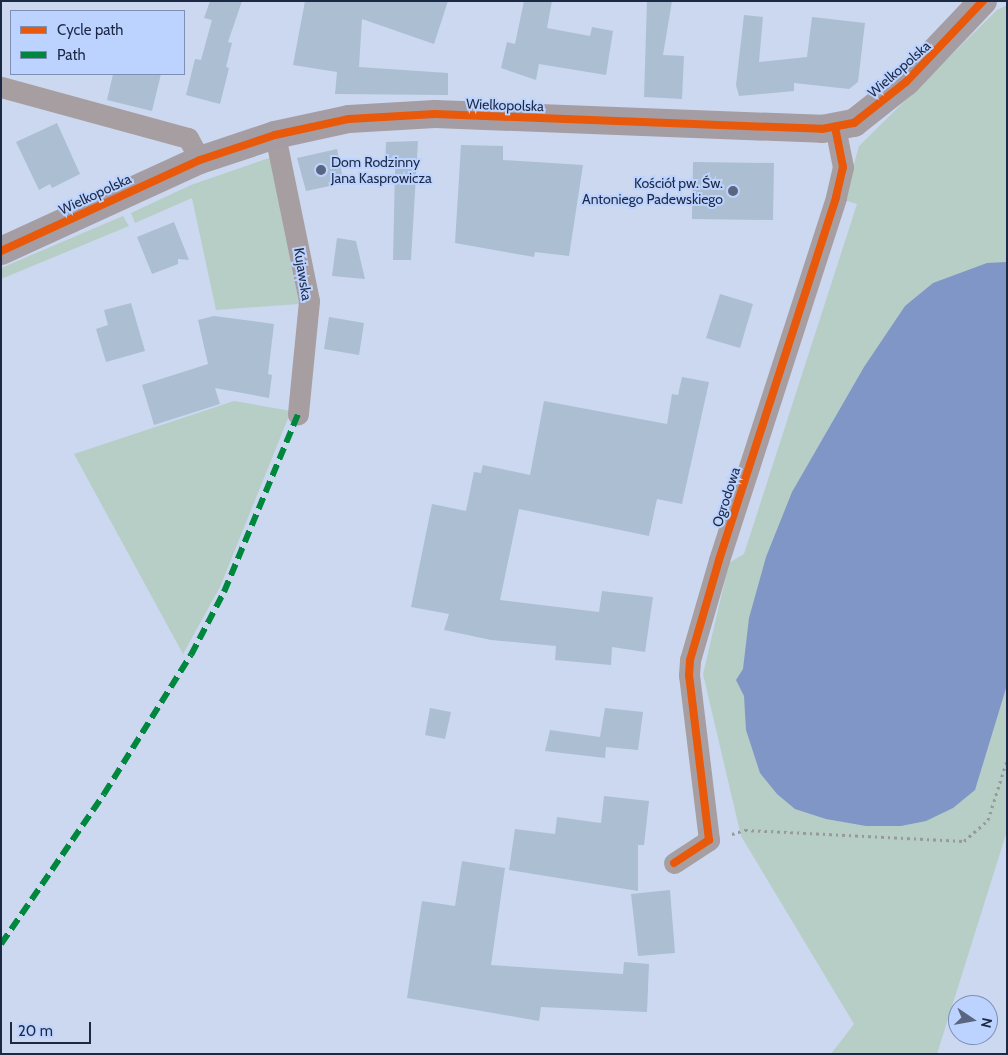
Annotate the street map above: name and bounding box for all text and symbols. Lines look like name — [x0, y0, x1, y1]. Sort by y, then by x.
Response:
legend — [10, 10, 185, 75]
text: Cycle path — [57, 21, 123, 39]
street label: Wielkopolska — [864, 37, 934, 101]
text: Path — [57, 46, 86, 64]
street label: Wielkopolska — [466, 95, 544, 115]
place label: Dom Rodzinny Jana Kasprowicza — [331, 154, 432, 186]
marker: Dom Rodzinny Jana Kasprowicza — [315, 164, 327, 176]
street label: Wielkopolska — [56, 170, 134, 218]
place label: Kościół pw. Św. Antoniego Padewskiego — [582, 175, 723, 208]
marker: Kościół pw. Św. Antoniego Padewskiego — [727, 185, 739, 197]
street label: Kujawska — [291, 246, 315, 302]
street label: Ogrodowa — [708, 465, 744, 529]
north arrow — [948, 995, 998, 1045]
scale bar — [12, 1012, 94, 1044]
text: N — [977, 1016, 997, 1030]
text: 20 m — [18, 1022, 53, 1040]

